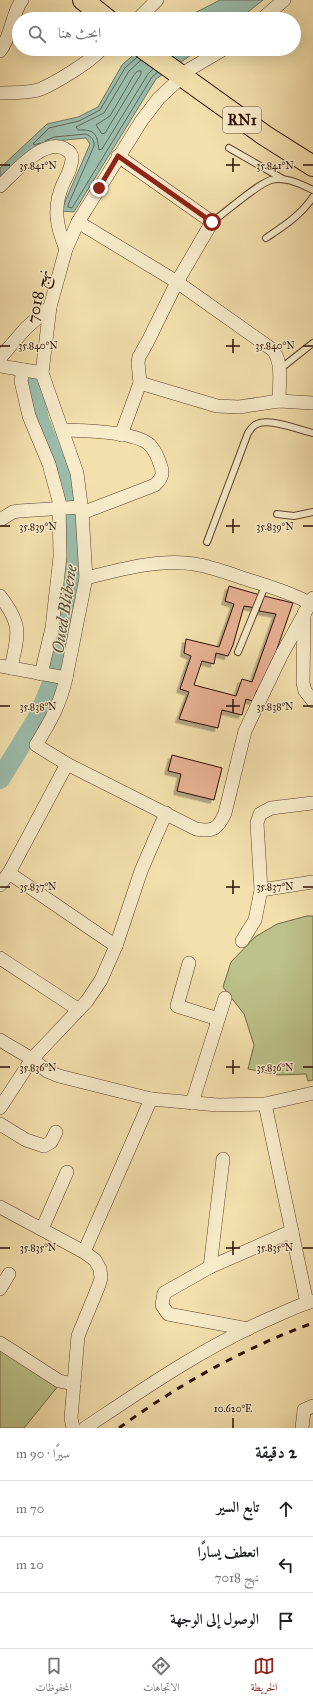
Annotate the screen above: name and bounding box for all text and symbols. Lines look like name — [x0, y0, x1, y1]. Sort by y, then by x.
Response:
search box — [12, 12, 301, 56]
icon: search — [26, 23, 48, 45]
text: ابحث هنا — [58, 24, 101, 42]
road number: RN1 — [223, 107, 261, 133]
text: 35.841°N — [19, 160, 57, 172]
text: 35.841°N — [256, 160, 294, 172]
route end — [90, 179, 108, 197]
route start — [203, 213, 221, 231]
street label: نهج 7018 — [23, 267, 57, 326]
text: 35.840°N — [18, 340, 58, 352]
text: 35.840°N — [255, 340, 295, 352]
text: 35.839°N — [19, 521, 57, 533]
text: 35.839°N — [256, 521, 294, 533]
water label: Oued Blibene — [47, 563, 82, 655]
text: 35.838°N — [19, 701, 57, 713]
text: 35.838°N — [256, 701, 294, 713]
text: 35.837°N — [19, 881, 57, 893]
text: 35.837°N — [256, 881, 294, 893]
text: 35.836°N — [19, 1062, 57, 1074]
text: 35.836°N — [256, 1062, 294, 1074]
text: 35.835°N — [20, 1242, 57, 1254]
text: 35.835°N — [257, 1242, 294, 1254]
text: 10.620°E — [214, 1403, 252, 1415]
text: 2 دقيقة — [255, 1442, 297, 1463]
text: سيرًا · 90 m — [16, 1446, 70, 1462]
text: تابع السير — [217, 1498, 259, 1516]
icon: ahead — [275, 1498, 297, 1520]
text: 70 m — [16, 1501, 44, 1517]
text: انعطف يسارًا — [197, 1543, 259, 1561]
icon: left — [275, 1554, 297, 1576]
text: 20 m — [16, 1557, 44, 1573]
text: نهج 7018 — [215, 1570, 259, 1586]
text: الوصول إلى الوجهة — [170, 1610, 259, 1628]
icon: arrive — [275, 1610, 297, 1632]
tab: المحفوظات — [36, 1655, 72, 1698]
tab: الاتجاهات — [143, 1655, 180, 1698]
tab: الخريطة — [251, 1655, 277, 1698]

